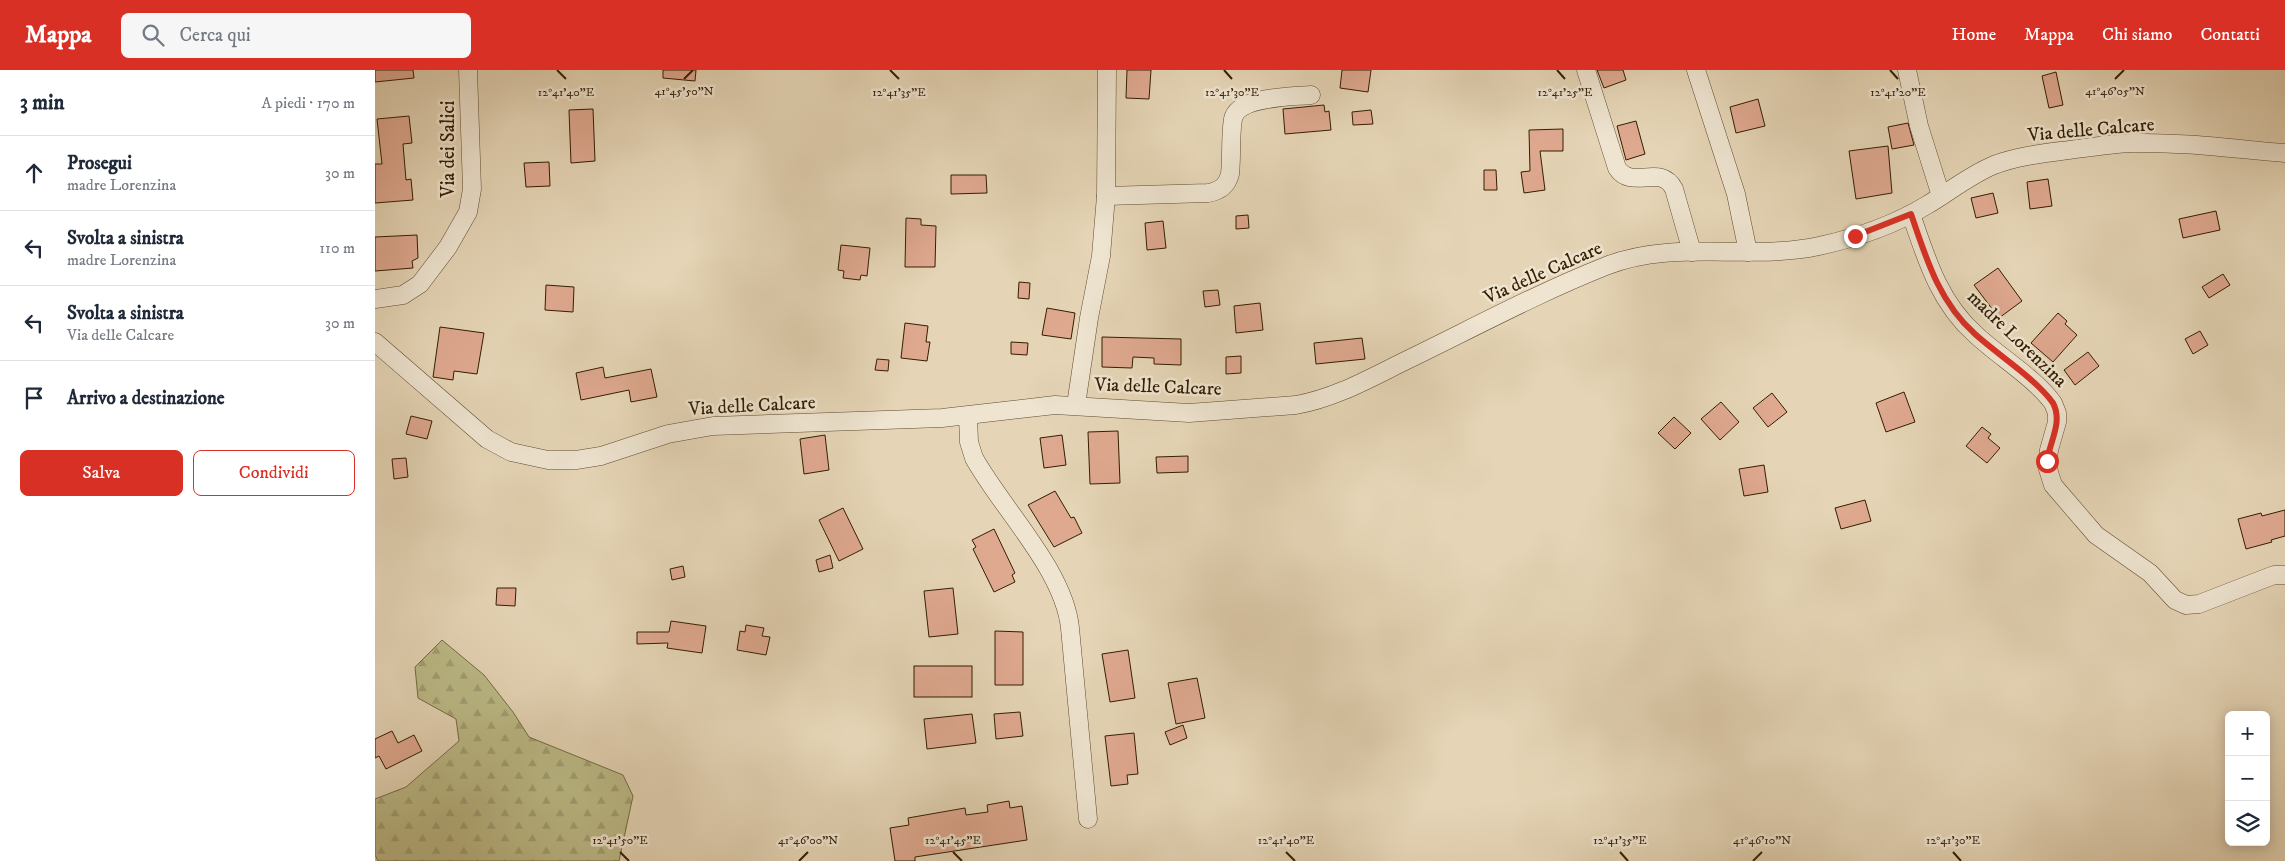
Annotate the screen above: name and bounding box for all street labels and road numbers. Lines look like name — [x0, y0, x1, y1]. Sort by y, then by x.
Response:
street label: Via dei Salici — [437, 100, 460, 198]
street label: Via delle Calcare — [2026, 113, 2155, 147]
street label: Via delle Calcare — [1479, 237, 1606, 310]
street label: madre Lorenzina — [1962, 286, 2072, 392]
street label: Via delle Calcare — [1093, 373, 1222, 401]
street label: Via delle Calcare — [687, 391, 816, 421]

